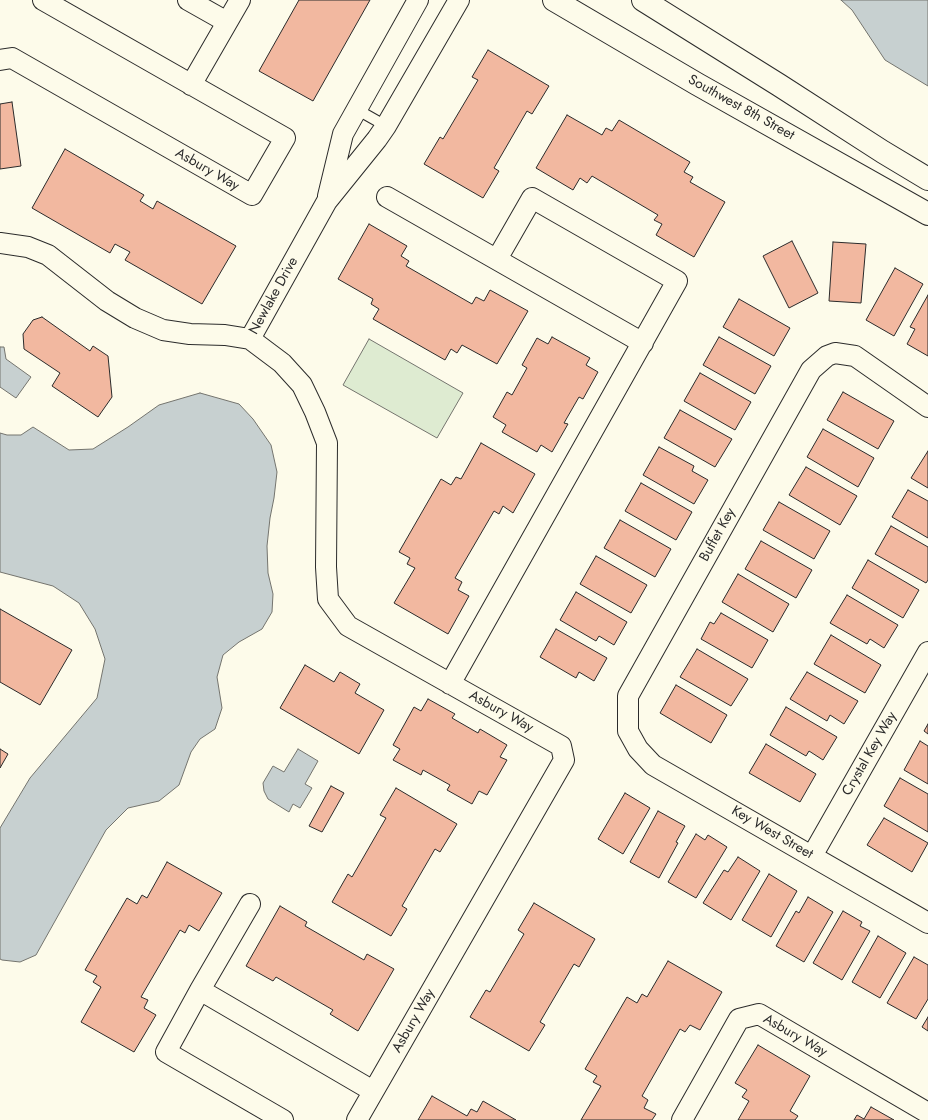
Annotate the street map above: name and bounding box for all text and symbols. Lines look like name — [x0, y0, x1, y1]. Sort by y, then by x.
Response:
street label: Southwest 8th Street — [685, 72, 797, 144]
street label: Asbury Way — [172, 145, 242, 195]
street label: Newlake Drive — [246, 254, 302, 338]
street label: Buffet Key — [696, 505, 740, 565]
street label: Asbury Way — [466, 687, 536, 737]
street label: Crystal Key Way — [839, 709, 901, 799]
street label: Key West Street — [728, 803, 816, 863]
street label: Asbury Way — [389, 986, 439, 1056]
street label: Asbury Way — [760, 1011, 830, 1061]

